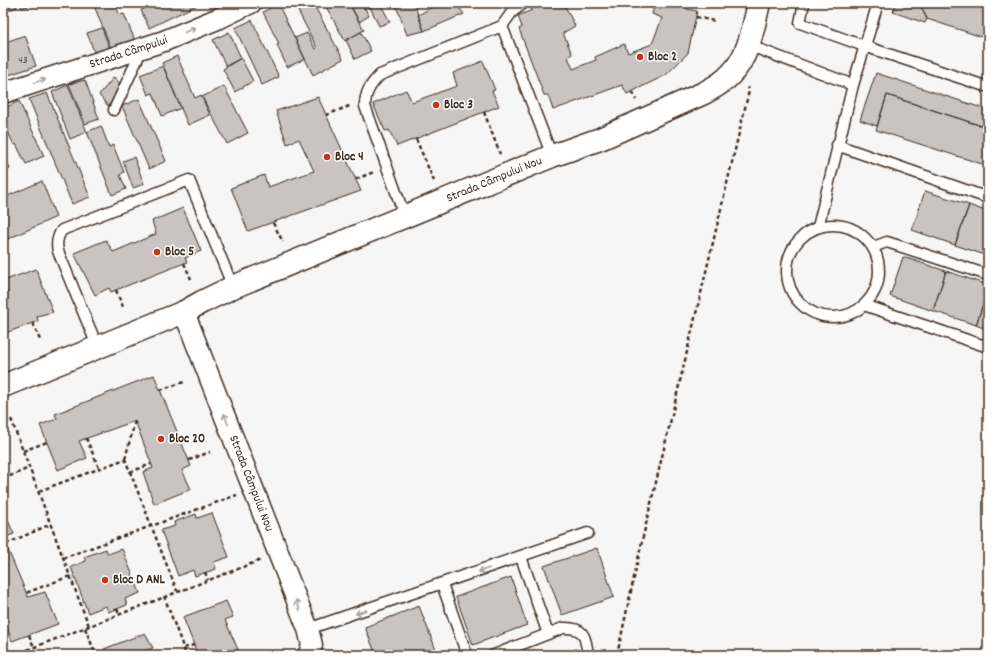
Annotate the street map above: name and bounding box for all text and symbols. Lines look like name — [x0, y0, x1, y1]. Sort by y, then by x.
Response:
one-way arrow — [183, 26, 195, 34]
street label: Strada Câmpului — [87, 31, 171, 74]
place label: Bloc 2 — [648, 48, 677, 67]
marker: Bloc 2 — [635, 52, 645, 62]
house number: 43 — [18, 53, 28, 69]
one-way arrow — [33, 77, 46, 84]
place label: Bloc 3 — [444, 96, 473, 115]
marker: Bloc 3 — [431, 100, 441, 110]
place label: Bloc 4 — [335, 148, 364, 167]
marker: Bloc 4 — [322, 152, 332, 162]
street label: Strada Câmpului Nou — [443, 152, 545, 208]
place label: Bloc 5 — [165, 243, 194, 262]
marker: Bloc 5 — [152, 247, 162, 257]
one-way arrow — [222, 413, 230, 425]
place label: Bloc 20 — [169, 430, 205, 449]
street label: Strada Câmpului Nou — [224, 432, 278, 534]
marker: Bloc 20 — [156, 434, 166, 444]
one-way arrow — [478, 566, 490, 574]
place label: Bloc D ANL — [113, 571, 165, 590]
marker: Bloc D ANL — [100, 575, 110, 585]
one-way arrow — [294, 600, 302, 612]
one-way arrow — [355, 608, 367, 616]

